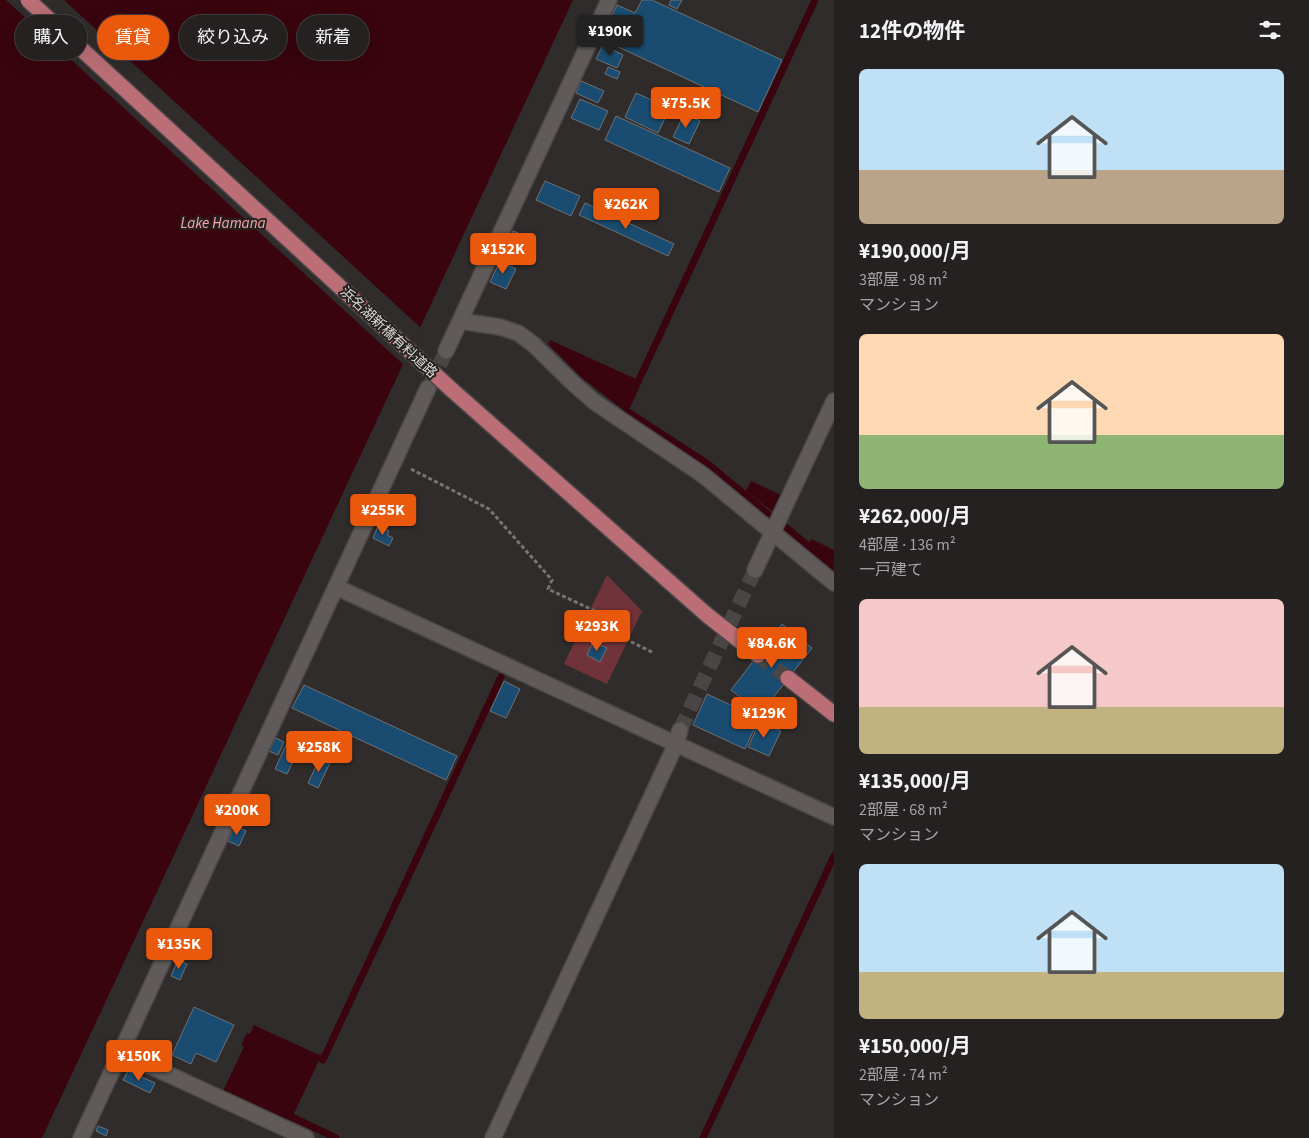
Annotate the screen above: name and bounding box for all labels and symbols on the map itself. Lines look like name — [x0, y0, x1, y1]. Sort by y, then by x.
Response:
pin: ¥190K — [575, 15, 645, 57]
pin: ¥75.5K — [645, 86, 727, 129]
pin: ¥262K — [591, 188, 661, 230]
water label: Lake Hamana — [180, 213, 266, 234]
pin: ¥152K — [468, 232, 538, 275]
street label: 浜名湖新橋有料道路 — [335, 282, 441, 383]
pin: ¥255K — [348, 494, 418, 536]
pin: ¥293K — [562, 610, 632, 652]
pin: ¥84.6K — [731, 626, 813, 669]
pin: ¥129K — [729, 696, 799, 739]
pin: ¥258K — [284, 730, 354, 773]
pin: ¥200K — [202, 794, 272, 836]
pin: ¥135K — [144, 928, 214, 970]
pin: ¥150K — [104, 1040, 174, 1082]

